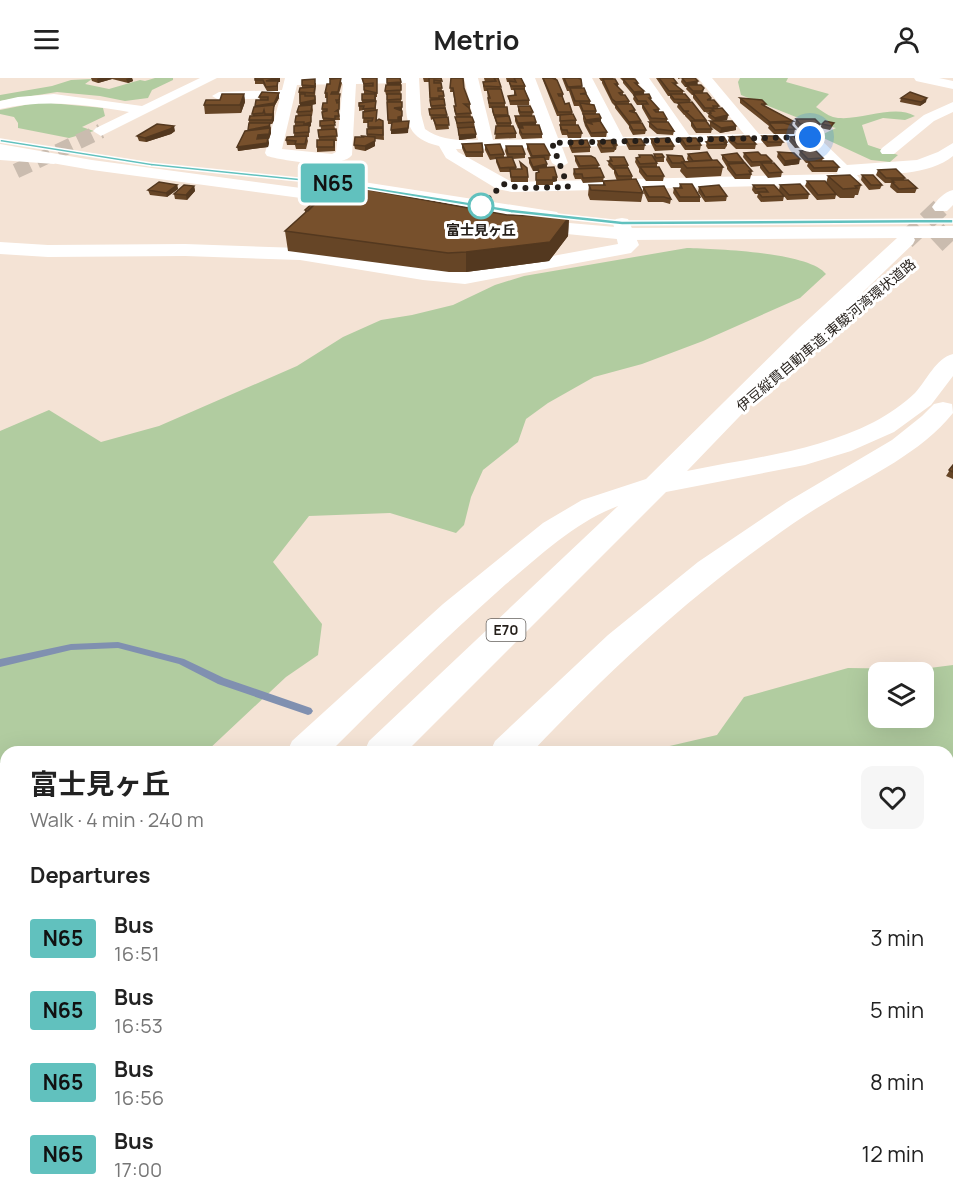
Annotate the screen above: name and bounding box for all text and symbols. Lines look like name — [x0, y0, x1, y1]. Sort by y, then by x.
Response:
text: Metrio — [433, 21, 520, 58]
icon: menu — [30, 23, 63, 56]
icon: person — [890, 23, 923, 56]
your location — [795, 122, 825, 152]
line badge: N65 — [298, 164, 368, 202]
text: N65 — [313, 169, 353, 197]
marker: 富士見ヶ丘 — [468, 193, 494, 219]
place label: 富士見ヶ丘 — [446, 220, 516, 239]
street label: 伊豆縦貫自動車道;東駿河湾環状道路 — [732, 254, 919, 415]
road number: E70 — [486, 619, 526, 641]
map controls — [868, 662, 934, 728]
button: layers — [868, 662, 934, 728]
text: 富士見ヶ丘 — [30, 764, 170, 802]
button: heart — [861, 766, 924, 829]
text: Walk · 4 min · 240 m — [30, 806, 204, 833]
text: Departures — [30, 860, 150, 890]
text: Bus — [114, 910, 154, 940]
text: 3 min — [871, 923, 924, 953]
text: N65 — [43, 924, 83, 952]
text: 16:51 — [114, 940, 160, 967]
text: Bus — [114, 982, 154, 1012]
text: 5 min — [870, 995, 924, 1025]
text: N65 — [43, 996, 83, 1024]
text: 16:53 — [114, 1012, 163, 1039]
text: Bus — [114, 1054, 154, 1084]
text: 8 min — [870, 1067, 924, 1097]
text: N65 — [43, 1068, 83, 1096]
text: 16:56 — [114, 1084, 164, 1111]
text: Bus — [114, 1126, 154, 1156]
text: 12 min — [862, 1139, 924, 1169]
text: N65 — [43, 1140, 83, 1168]
text: 17:00 — [114, 1156, 162, 1183]

